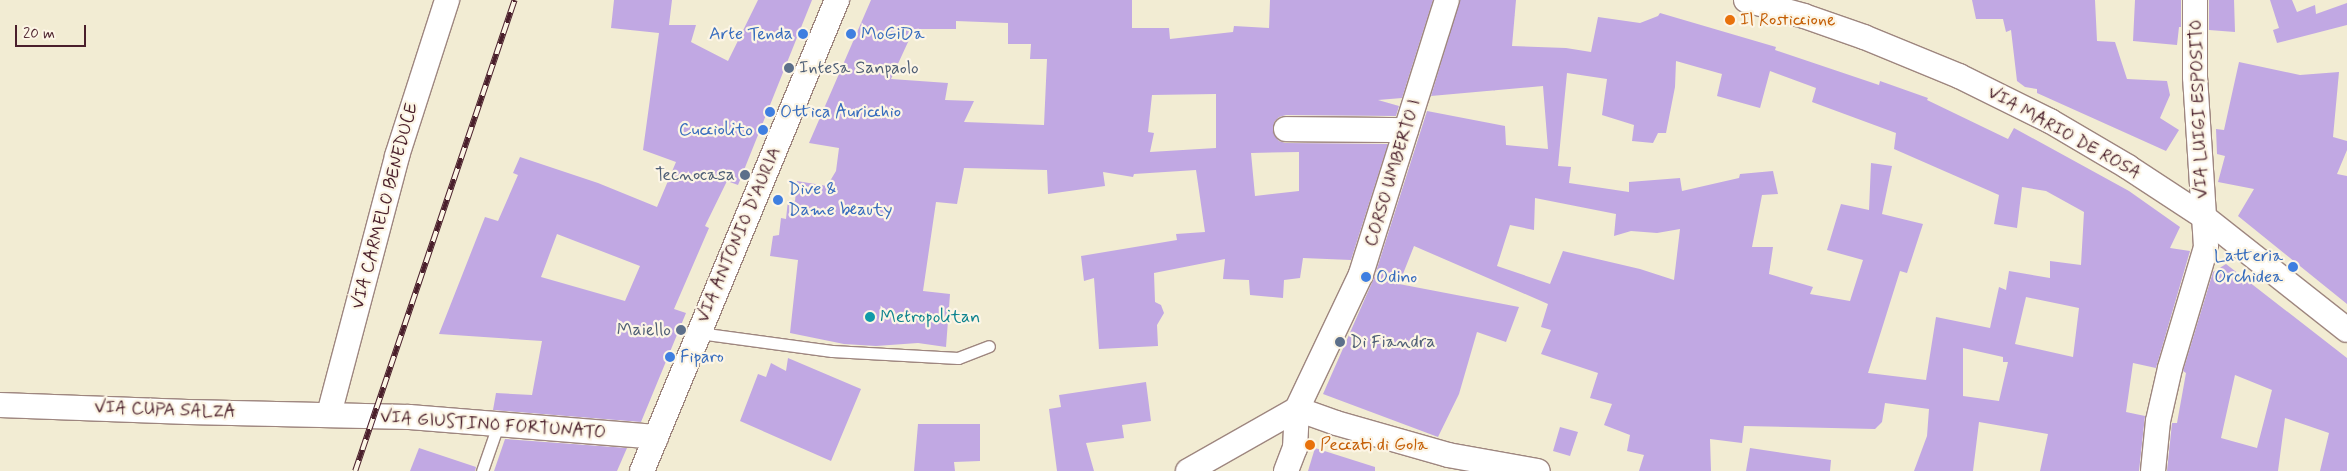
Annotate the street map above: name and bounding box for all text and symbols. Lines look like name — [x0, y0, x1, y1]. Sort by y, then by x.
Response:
place label: Il Rosticcione — [1740, 9, 1836, 31]
marker: Il Rosticcione — [1724, 14, 1736, 26]
scale bar — [18, 15, 89, 47]
place label: Arte Tenda — [710, 23, 793, 45]
place label: MoGiDa — [861, 23, 925, 45]
street label: VIA LUIGI ESPOSITO — [2185, 23, 2213, 195]
text: 20 m — [23, 24, 55, 44]
marker: Arte Tenda — [797, 28, 809, 40]
marker: MoGiDa — [845, 28, 857, 40]
place label: Intesa Sanpaolo — [799, 57, 919, 79]
marker: Intesa Sanpaolo — [783, 62, 795, 74]
street label: VIA MARIO DE ROSA — [1984, 82, 2144, 184]
street label: CORSO UMBERTO I — [1360, 94, 1426, 252]
street label: VIA CARMELO BENEDUCE — [346, 97, 424, 315]
place label: Ottica Auricchio — [780, 101, 899, 123]
marker: Ottica Auricchio — [764, 106, 776, 118]
place label: Cucciolito — [679, 119, 753, 141]
marker: Cucciolito — [757, 124, 769, 136]
street label: VIA ANTONIO D'AURIA — [693, 146, 785, 324]
place label: Tecnocasa — [655, 164, 735, 186]
marker: Tecnocasa — [739, 169, 751, 181]
place label: Dive & Dame beauty — [788, 179, 892, 222]
marker: Dive & Dame beauty — [772, 194, 784, 206]
place label: Latteria Orchidea — [2214, 246, 2283, 288]
marker: Latteria Orchidea — [2287, 261, 2299, 273]
place label: Odino — [1376, 266, 1417, 288]
marker: Odino — [1360, 271, 1372, 283]
place label: Metropolitan — [880, 306, 980, 328]
marker: Metropolitan — [864, 311, 876, 323]
place label: Maiello — [617, 319, 671, 341]
marker: Maiello — [675, 324, 687, 336]
place label: Di Fiandra — [1350, 331, 1431, 353]
marker: Di Fiandra — [1334, 336, 1346, 348]
place label: Fiparo — [680, 346, 724, 368]
marker: Fiparo — [664, 351, 676, 363]
street label: VIA CUPA SALZA — [94, 397, 236, 423]
street label: VIA GIUSTINO FORTUNATO — [380, 406, 606, 444]
place label: Peccati di Gola — [1320, 434, 1427, 456]
marker: Peccati di Gola — [1304, 439, 1316, 451]

